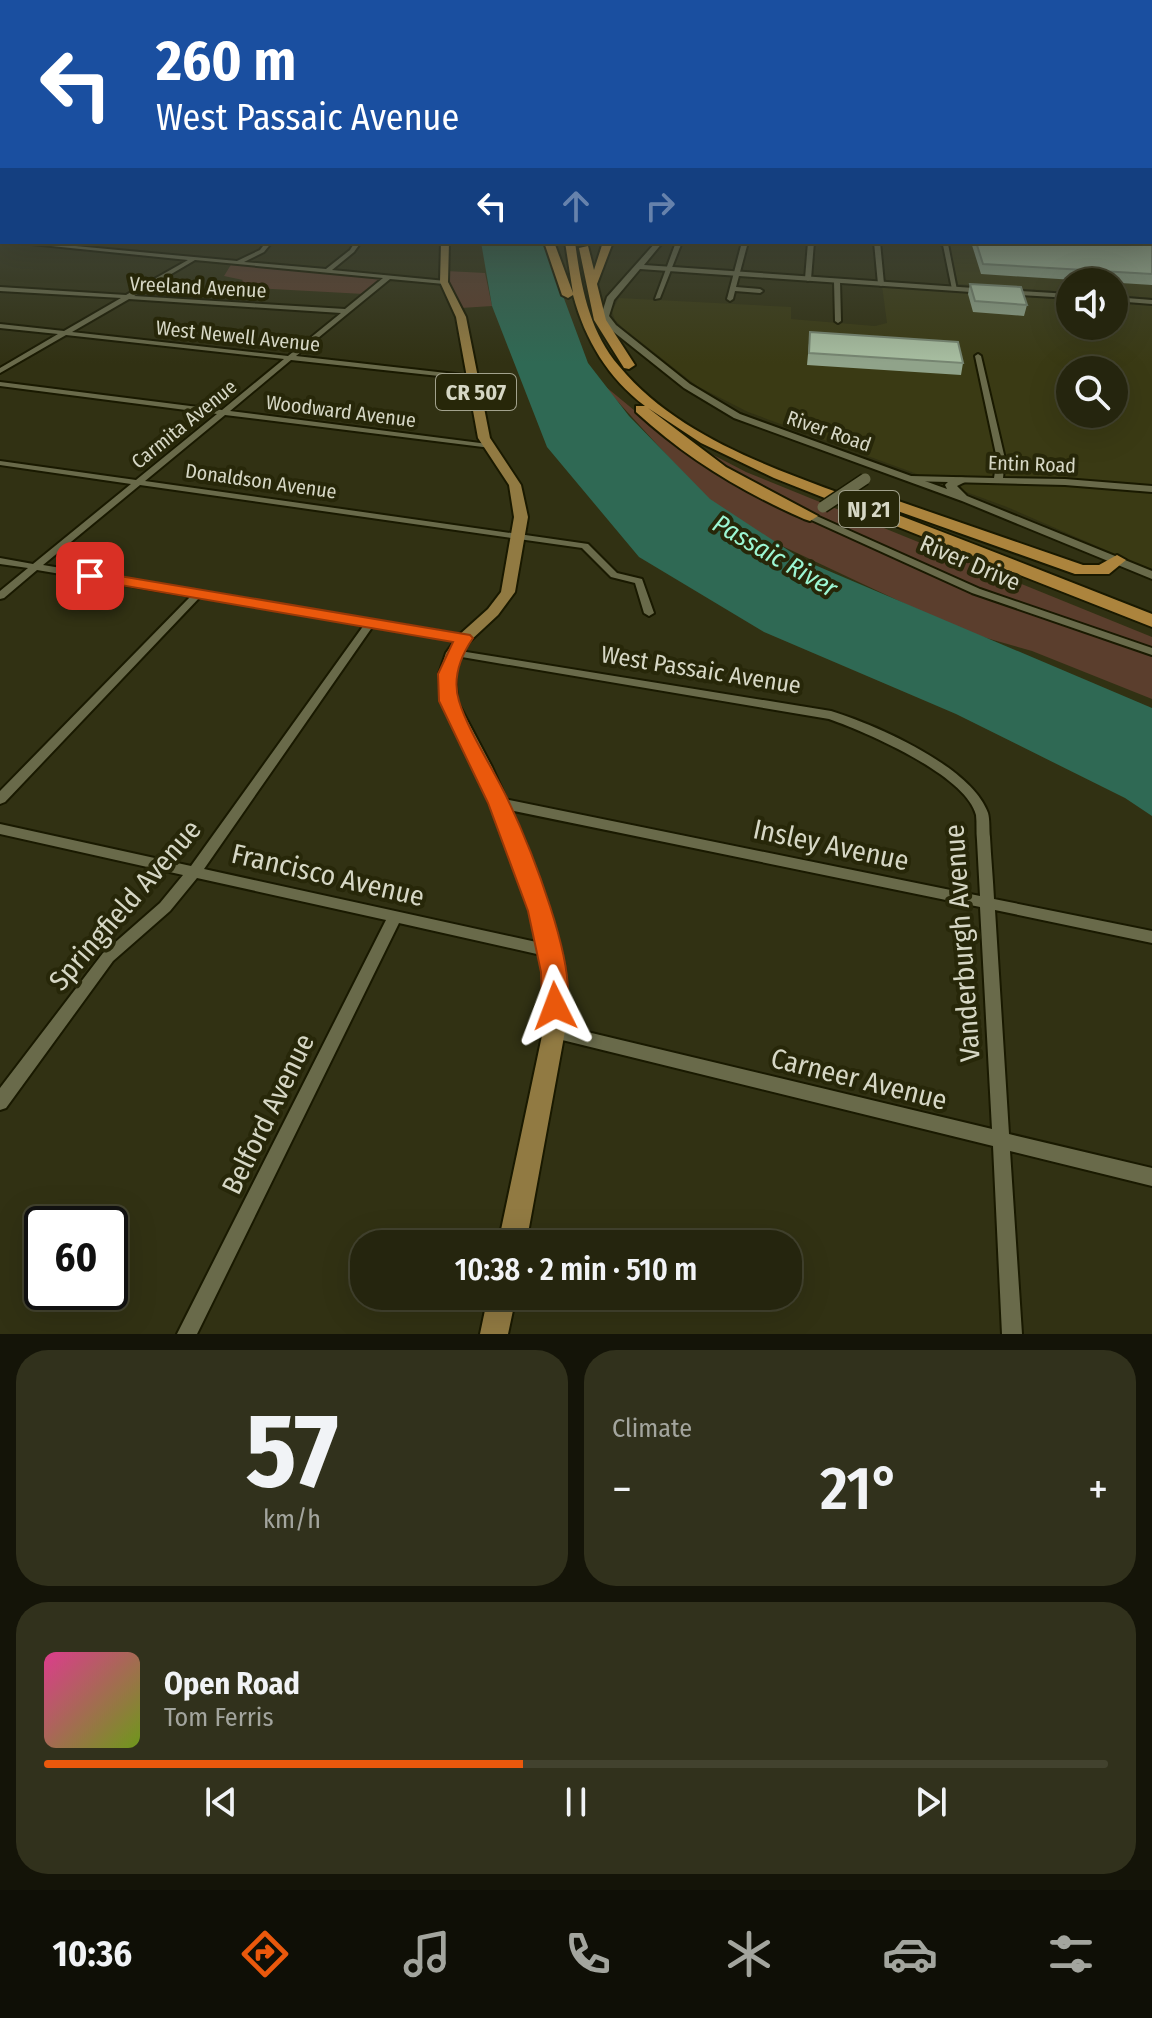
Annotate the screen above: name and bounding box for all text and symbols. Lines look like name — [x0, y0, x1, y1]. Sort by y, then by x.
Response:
text: 260 m — [156, 28, 296, 95]
icon: left — [24, 32, 128, 136]
text: West Passaic Avenue — [156, 96, 459, 140]
icon: left — [470, 184, 514, 228]
icon: ahead — [554, 184, 598, 228]
icon: right — [638, 184, 682, 228]
map controls — [1056, 268, 1128, 428]
button: sound — [1056, 268, 1128, 340]
street label: Vreeland Avenue — [129, 271, 267, 303]
street label: West Newell Avenue — [155, 315, 321, 357]
button: search — [1056, 356, 1128, 428]
street label: Carmita Avenue — [127, 374, 241, 474]
road number: CR 507 — [436, 374, 516, 410]
street label: Woodward Avenue — [265, 390, 417, 432]
street label: River Road — [784, 405, 874, 457]
street label: Entin Road — [988, 450, 1076, 478]
street label: Donaldson Avenue — [184, 458, 338, 504]
road number: NJ 21 — [839, 491, 899, 527]
water label: Passaic River — [707, 508, 844, 605]
street label: River Drive — [916, 529, 1024, 597]
pin — [56, 542, 124, 610]
icon: arrive — [68, 554, 112, 598]
street label: West Passaic Avenue — [599, 640, 803, 700]
street label: Insley Avenue — [750, 812, 912, 878]
street label: Springfield Avenue — [42, 813, 208, 997]
street label: Vanderburgh Avenue — [937, 823, 987, 1063]
street label: Francisco Avenue — [229, 837, 427, 913]
position arrow — [513, 964, 597, 1048]
street label: Belford Avenue — [215, 1028, 321, 1200]
street label: Carneer Avenue — [768, 1041, 950, 1117]
speed limit sign: 60 — [24, 1206, 128, 1310]
text: 10:38 · 2 min · 510 m — [455, 1252, 697, 1288]
text: 57 — [246, 1389, 338, 1514]
text: Climate — [612, 1413, 692, 1444]
text: 21° — [820, 1453, 900, 1525]
text: − — [612, 1463, 632, 1516]
text: + — [1088, 1463, 1108, 1516]
text: km/h — [263, 1504, 321, 1535]
text: Open Road — [164, 1666, 300, 1702]
text: Tom Ferris — [164, 1702, 274, 1733]
icon: previous — [199, 1780, 243, 1824]
icon: pause — [554, 1780, 598, 1824]
icon: next — [909, 1780, 953, 1824]
icon: directions — [237, 1926, 293, 1982]
icon: music — [399, 1926, 455, 1982]
icon: phone — [560, 1926, 616, 1982]
icon: climate — [721, 1926, 777, 1982]
icon: car — [882, 1926, 938, 1982]
icon: filters — [1043, 1926, 1099, 1982]
text: 10:36 — [53, 1932, 132, 1976]

